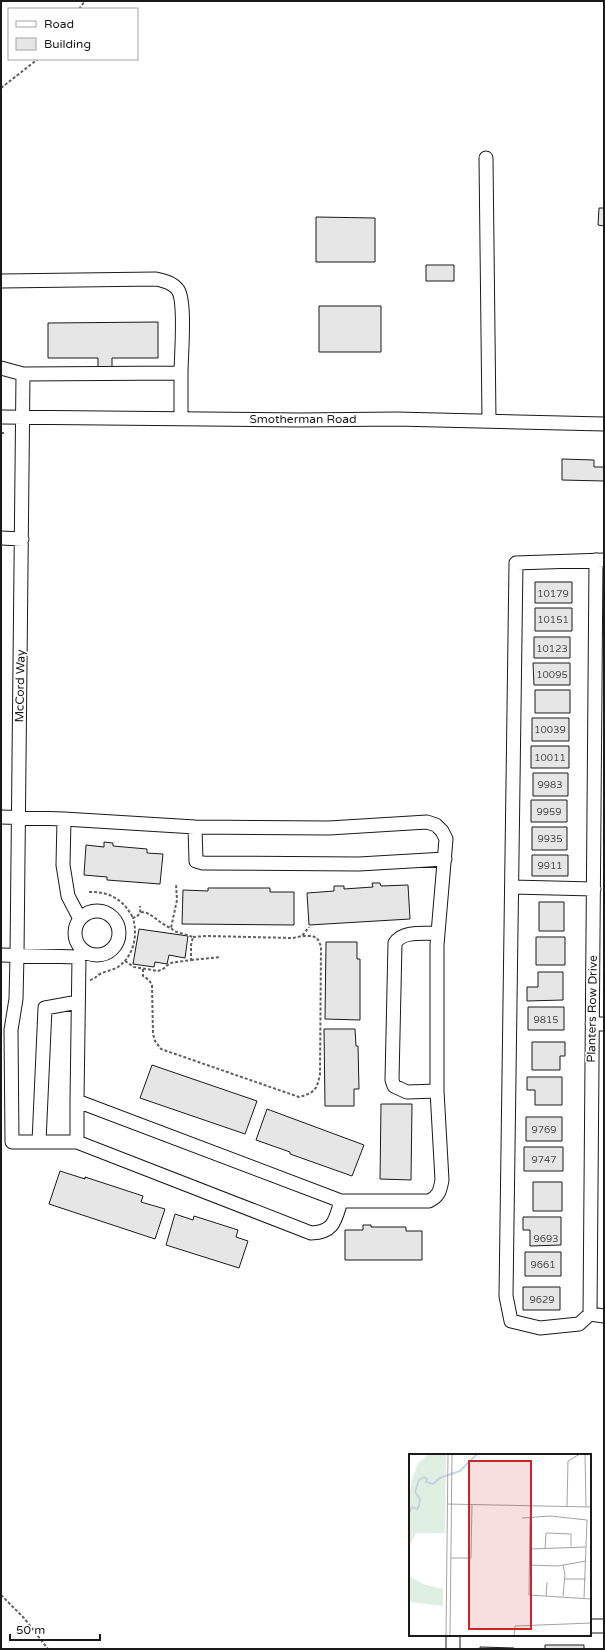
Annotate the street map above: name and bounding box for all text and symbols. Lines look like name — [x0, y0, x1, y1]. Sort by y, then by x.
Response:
legend — [8, 8, 138, 60]
text: Road — [44, 17, 74, 31]
text: Building — [44, 37, 91, 51]
street label: Smotherman Road — [249, 412, 357, 426]
house number: 10179 — [537, 588, 569, 600]
house number: 10151 — [537, 614, 569, 626]
house number: 10123 — [536, 643, 568, 655]
street label: McCord Way — [12, 649, 28, 723]
house number: 10095 — [536, 669, 568, 681]
house number: 10039 — [534, 724, 566, 736]
house number: 10011 — [534, 752, 566, 764]
house number: 9983 — [537, 779, 563, 791]
house number: 9959 — [536, 806, 562, 818]
house number: 9935 — [537, 833, 563, 845]
house number: 9911 — [537, 860, 563, 872]
street label: Planters Row Drive — [584, 955, 600, 1063]
house number: 9815 — [533, 1014, 559, 1026]
house number: 9769 — [531, 1124, 557, 1136]
house number: 9747 — [531, 1154, 557, 1166]
house number: 9693 — [533, 1233, 559, 1245]
house number: 9661 — [530, 1259, 556, 1271]
house number: 9629 — [529, 1294, 555, 1306]
inset map — [409, 1454, 591, 1636]
scale bar — [10, 1616, 100, 1642]
text: 50 m — [16, 1623, 45, 1637]

